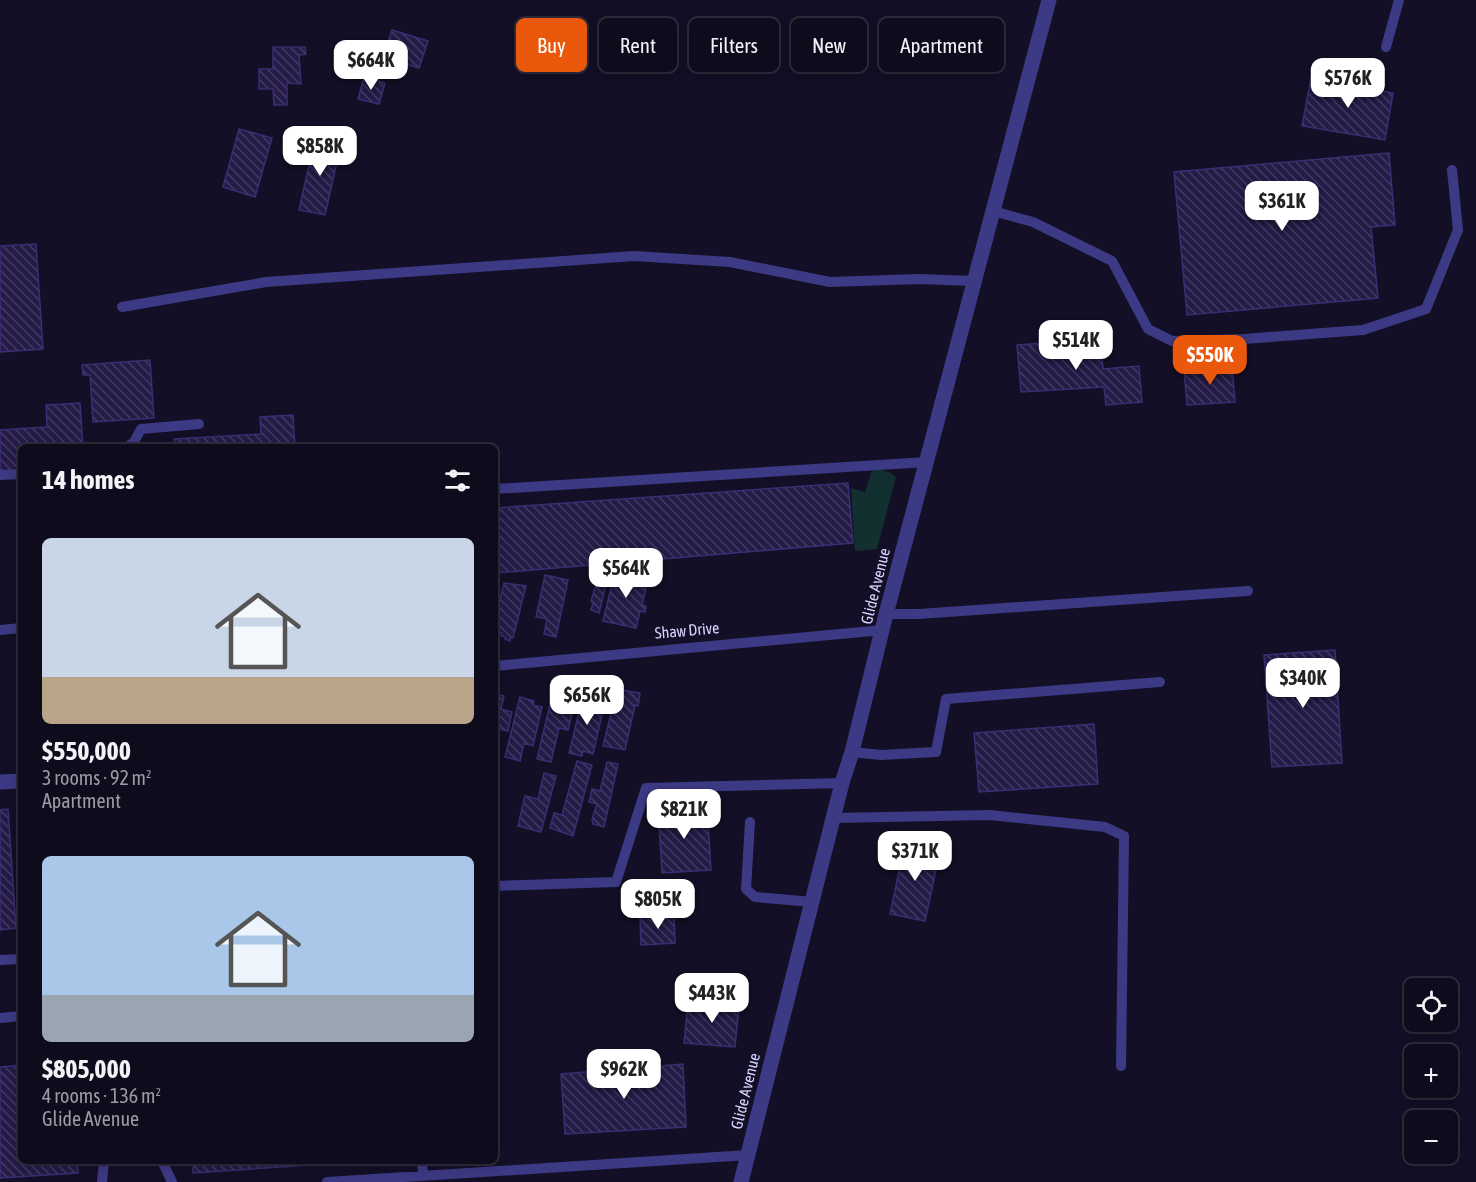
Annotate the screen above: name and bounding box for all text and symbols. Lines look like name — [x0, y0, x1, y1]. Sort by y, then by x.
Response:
chip: Buy — [516, 18, 587, 72]
chip: Rent — [599, 18, 677, 72]
chip: Filters — [689, 18, 779, 72]
chip: New — [791, 18, 867, 72]
chip: Apartment — [879, 18, 1004, 72]
pin: $664K — [329, 40, 413, 91]
text: $664K — [348, 48, 394, 71]
pin: $576K — [1306, 58, 1390, 109]
text: $576K — [1325, 66, 1371, 89]
pin: $858K — [278, 126, 362, 177]
text: $858K — [297, 134, 343, 157]
pin: $361K — [1240, 181, 1324, 232]
text: $361K — [1259, 189, 1305, 212]
pin: $514K — [1034, 320, 1118, 371]
text: $514K — [1053, 328, 1099, 351]
pin: $550K — [1168, 335, 1252, 386]
text: $550K — [1187, 343, 1233, 366]
icon: filters — [441, 464, 474, 497]
text: 14 homes — [42, 465, 135, 495]
street label: Glide Avenue — [857, 546, 893, 626]
pin: $564K — [584, 548, 668, 599]
text: $564K — [603, 556, 649, 579]
icon: home — [204, 577, 312, 685]
street label: Shaw Drive — [654, 618, 720, 642]
pin: $340K — [1261, 658, 1345, 709]
text: $340K — [1280, 666, 1326, 689]
pin: $656K — [545, 675, 629, 726]
text: $656K — [564, 683, 610, 706]
text: $550,000 — [42, 736, 131, 766]
text: 3 rooms · 92 m² — [42, 766, 152, 789]
text: Apartment — [42, 789, 121, 812]
pin: $821K — [642, 789, 726, 840]
text: $821K — [661, 797, 707, 820]
pin: $371K — [873, 831, 957, 882]
text: $371K — [892, 839, 938, 862]
pin: $805K — [616, 879, 700, 930]
text: $805K — [635, 887, 681, 910]
icon: home — [204, 895, 312, 1003]
pin: $443K — [670, 973, 754, 1024]
map controls — [1404, 978, 1458, 1164]
button: locate — [1404, 978, 1458, 1032]
text: $443K — [689, 981, 735, 1004]
button: + — [1404, 1044, 1458, 1098]
pin: $962K — [582, 1049, 666, 1100]
street label: Glide Avenue — [727, 1051, 763, 1131]
text: $805,000 — [42, 1054, 131, 1084]
text: $962K — [601, 1057, 647, 1080]
text: 4 rooms · 136 m² — [42, 1084, 161, 1107]
text: Glide Avenue — [42, 1107, 139, 1130]
button: − — [1404, 1110, 1458, 1164]

